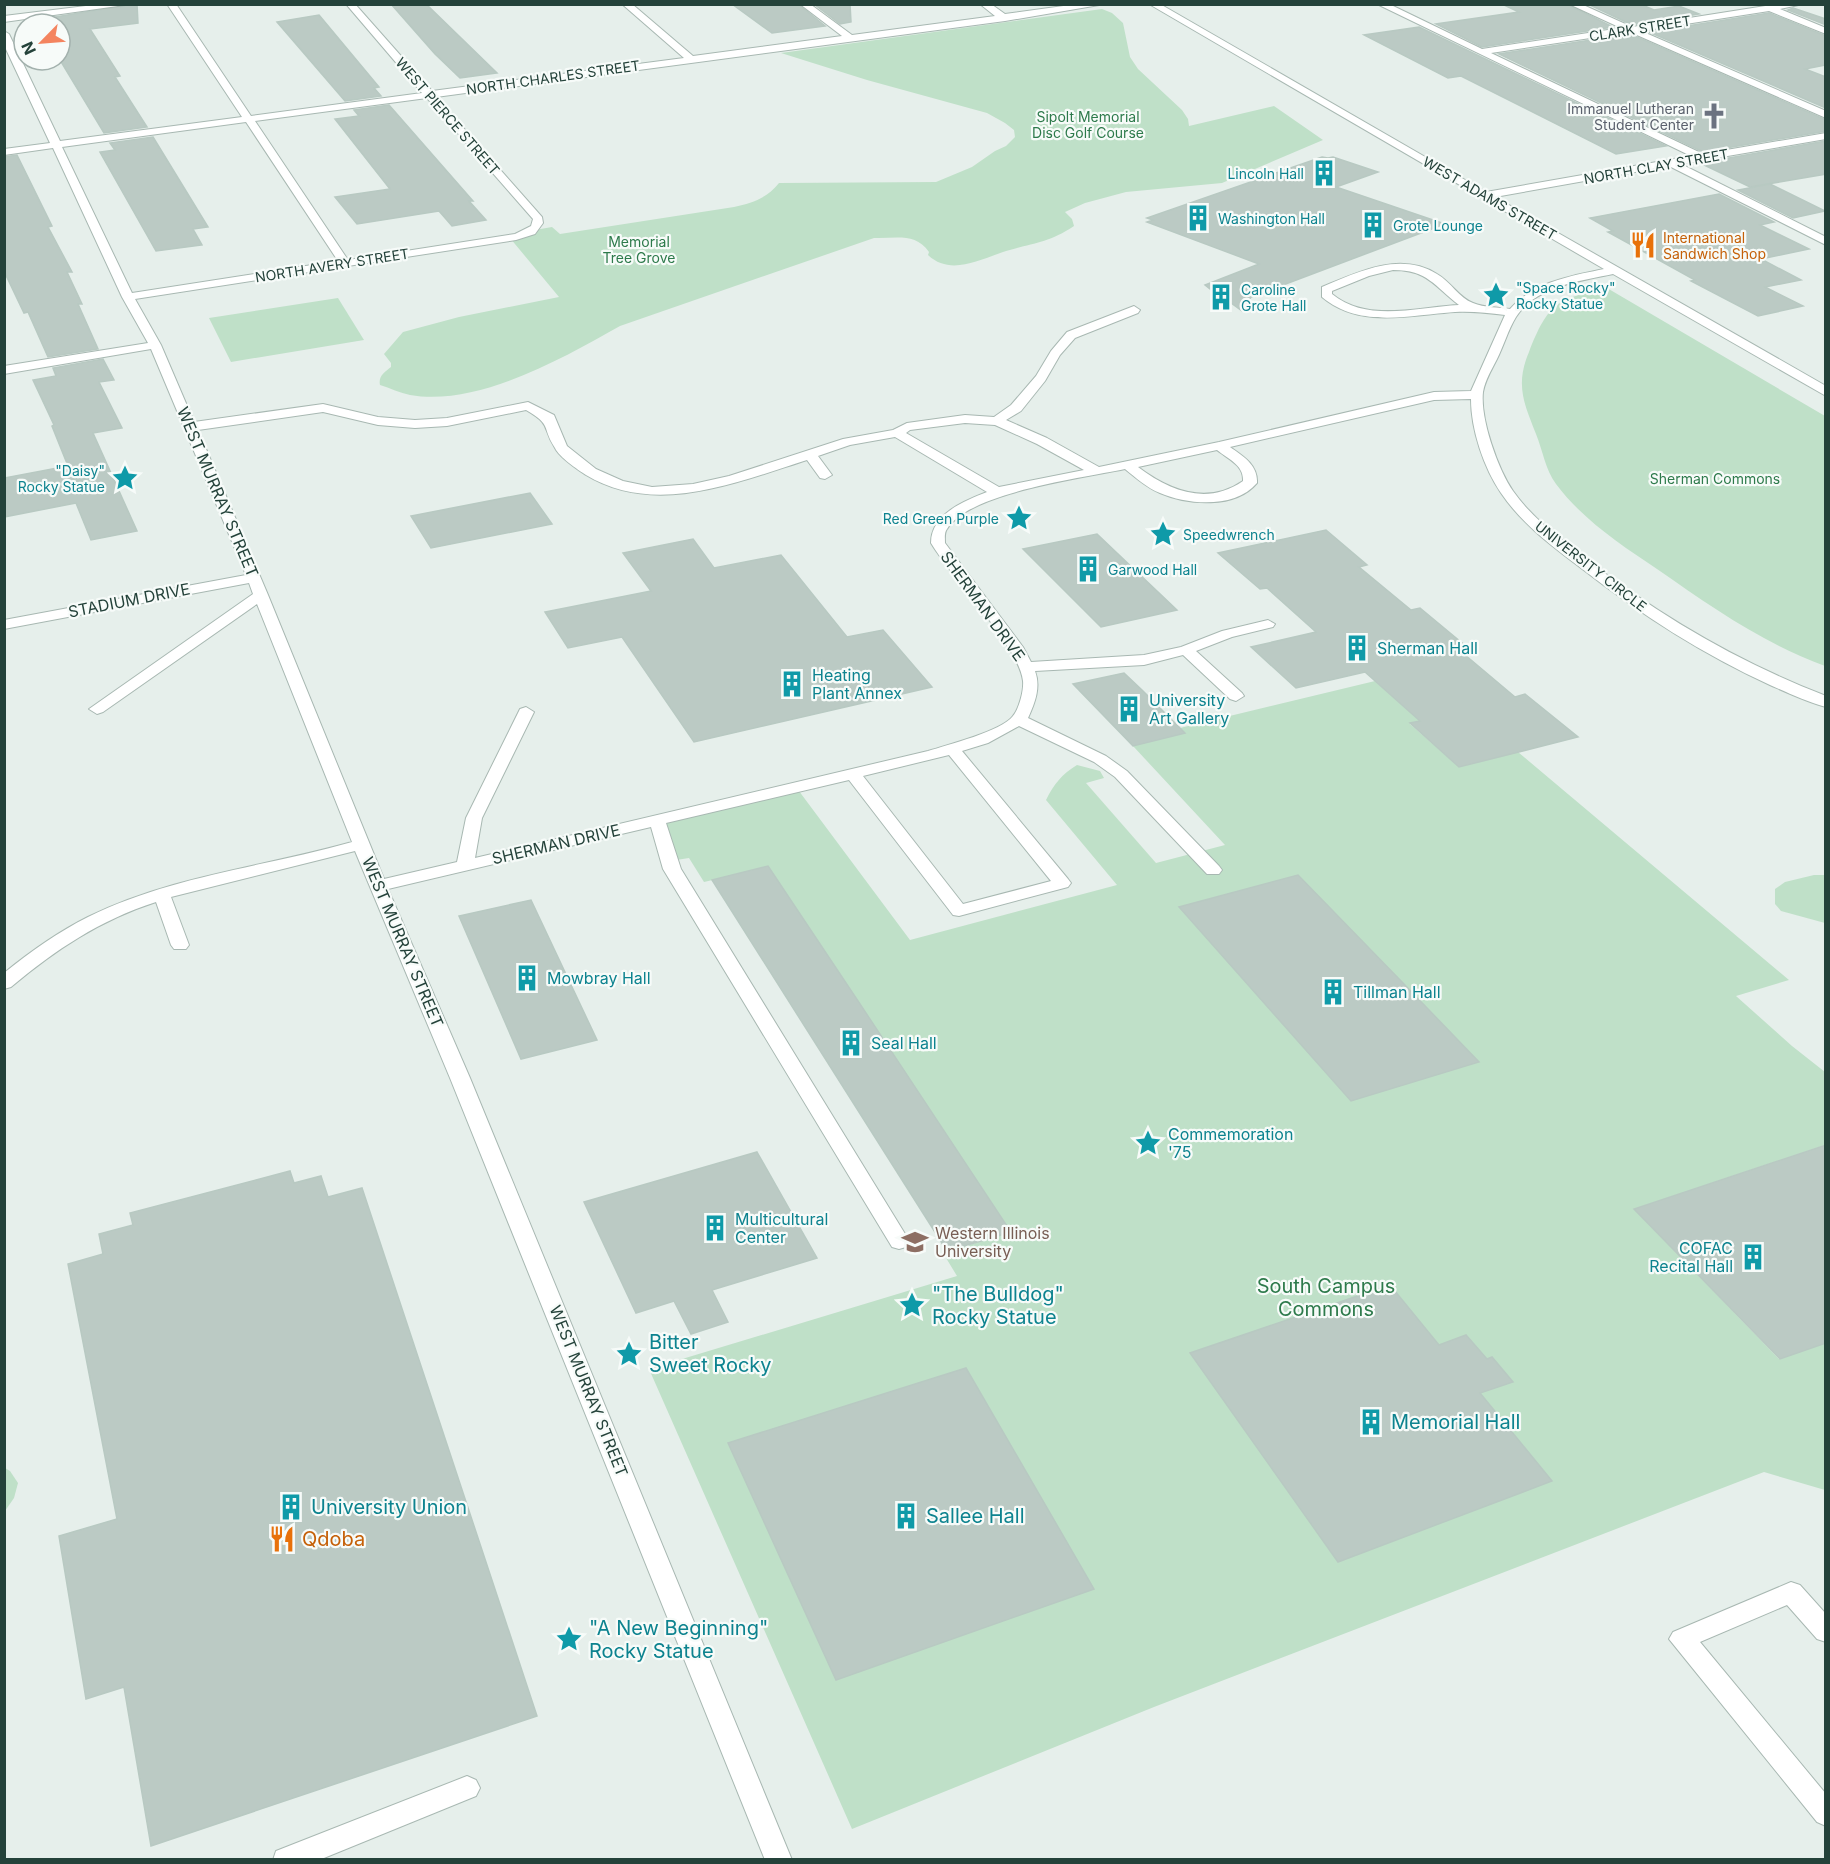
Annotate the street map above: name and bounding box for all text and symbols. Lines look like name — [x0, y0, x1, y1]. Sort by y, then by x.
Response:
north arrow — [12, 12, 72, 72]
street label: CLARK STREET — [1588, 12, 1692, 44]
text: N — [17, 39, 40, 58]
street label: WEST PIERCE STREET — [392, 54, 504, 178]
street label: NORTH CHARLES STREET — [465, 56, 641, 98]
place label: Immanuel Lutheran Student Center — [1567, 100, 1694, 133]
church icon: Immanuel Lutheran Student Center — [1699, 101, 1729, 131]
park label: Sipolt Memorial Disc Golf Course — [1032, 108, 1144, 141]
street label: NORTH CLAY STREET — [1582, 145, 1730, 187]
street label: WEST ADAMS STREET — [1420, 153, 1560, 243]
building icon: Lincoln Hall — [1309, 158, 1339, 188]
place label: Lincoln Hall — [1227, 165, 1304, 182]
building icon: Washington Hall — [1183, 203, 1213, 233]
place label: Washington Hall — [1218, 210, 1325, 227]
building icon: Grote Lounge — [1358, 210, 1388, 240]
place label: Grote Lounge — [1393, 217, 1483, 234]
place label: International Sandwich Shop — [1663, 229, 1766, 262]
restaurant icon: International Sandwich Shop — [1628, 230, 1658, 260]
park label: Memorial Tree Grove — [603, 233, 675, 266]
street label: NORTH AVERY STREET — [254, 244, 410, 286]
place label: "Space Rocky" Rocky Statue — [1516, 279, 1615, 312]
place icon: "Space Rocky" Rocky Statue — [1481, 280, 1511, 310]
place label: Caroline Grote Hall — [1241, 281, 1306, 314]
building icon: Caroline Grote Hall — [1206, 282, 1236, 312]
street label: WEST MURRAY STREET — [173, 404, 263, 580]
place label: "Daisy" Rocky Statue — [18, 462, 105, 495]
place icon: "Daisy" Rocky Statue — [110, 463, 140, 493]
park label: Sherman Commons — [1650, 470, 1780, 487]
place icon: Red Green Purple — [1004, 503, 1034, 533]
place label: Red Green Purple — [883, 510, 999, 527]
street label: UNIVERSITY CIRCLE — [1532, 517, 1650, 615]
place icon: Speedwrench — [1148, 519, 1178, 549]
place label: Speedwrench — [1183, 526, 1275, 543]
street label: SHERMAN DRIVE — [936, 547, 1030, 665]
building icon: Garwood Hall — [1073, 554, 1103, 584]
place label: Garwood Hall — [1108, 561, 1197, 578]
street label: STADIUM DRIVE — [66, 578, 192, 622]
building icon: Sherman Hall — [1342, 633, 1372, 663]
place label: Sherman Hall — [1377, 638, 1478, 658]
place label: Heating Plant Annex — [812, 665, 902, 703]
building icon: Heating Plant Annex — [777, 669, 807, 699]
place label: University Art Gallery — [1149, 690, 1229, 728]
building icon: University Art Gallery — [1114, 694, 1144, 724]
street label: SHERMAN DRIVE — [490, 820, 622, 868]
street label: WEST MURRAY STREET — [358, 854, 448, 1030]
building icon: Mowbray Hall — [512, 963, 542, 993]
place label: Mowbray Hall — [547, 968, 651, 988]
building icon: Tillman Hall — [1318, 977, 1348, 1007]
place label: Tillman Hall — [1353, 982, 1441, 1002]
building icon: Seal Hall — [836, 1028, 866, 1058]
place label: Seal Hall — [871, 1033, 937, 1053]
place label: Commemoration '75 — [1168, 1124, 1293, 1162]
place icon: Commemoration '75 — [1133, 1128, 1163, 1158]
place label: Multicultural Center — [735, 1209, 828, 1247]
building icon: Multicultural Center — [700, 1213, 730, 1243]
place label: Western Illinois University — [935, 1223, 1050, 1261]
school or university icon: Western Illinois University — [900, 1227, 930, 1257]
place label: COFAC Recital Hall — [1649, 1238, 1733, 1276]
building icon: COFAC Recital Hall — [1738, 1242, 1768, 1272]
park label: South Campus Commons — [1257, 1274, 1395, 1321]
place label: "The Bulldog" Rocky Statue — [932, 1282, 1064, 1329]
place icon: "The Bulldog" Rocky Statue — [897, 1290, 927, 1320]
street label: WEST MURRAY STREET — [545, 1302, 633, 1480]
place label: Bitter Sweet Rocky — [649, 1330, 772, 1377]
place icon: Bitter Sweet Rocky — [614, 1339, 644, 1369]
building icon: Memorial Hall — [1356, 1407, 1386, 1437]
place label: Memorial Hall — [1391, 1410, 1520, 1434]
building icon: University Union — [276, 1492, 306, 1522]
place label: University Union — [311, 1495, 467, 1519]
building icon: Sallee Hall — [891, 1501, 921, 1531]
place label: Sallee Hall — [926, 1504, 1024, 1528]
restaurant icon: Qdoba — [267, 1524, 297, 1554]
place label: Qdoba — [302, 1527, 365, 1551]
place label: "A New Beginning" Rocky Statue — [589, 1616, 768, 1663]
place icon: "A New Beginning" Rocky Statue — [554, 1624, 584, 1654]

